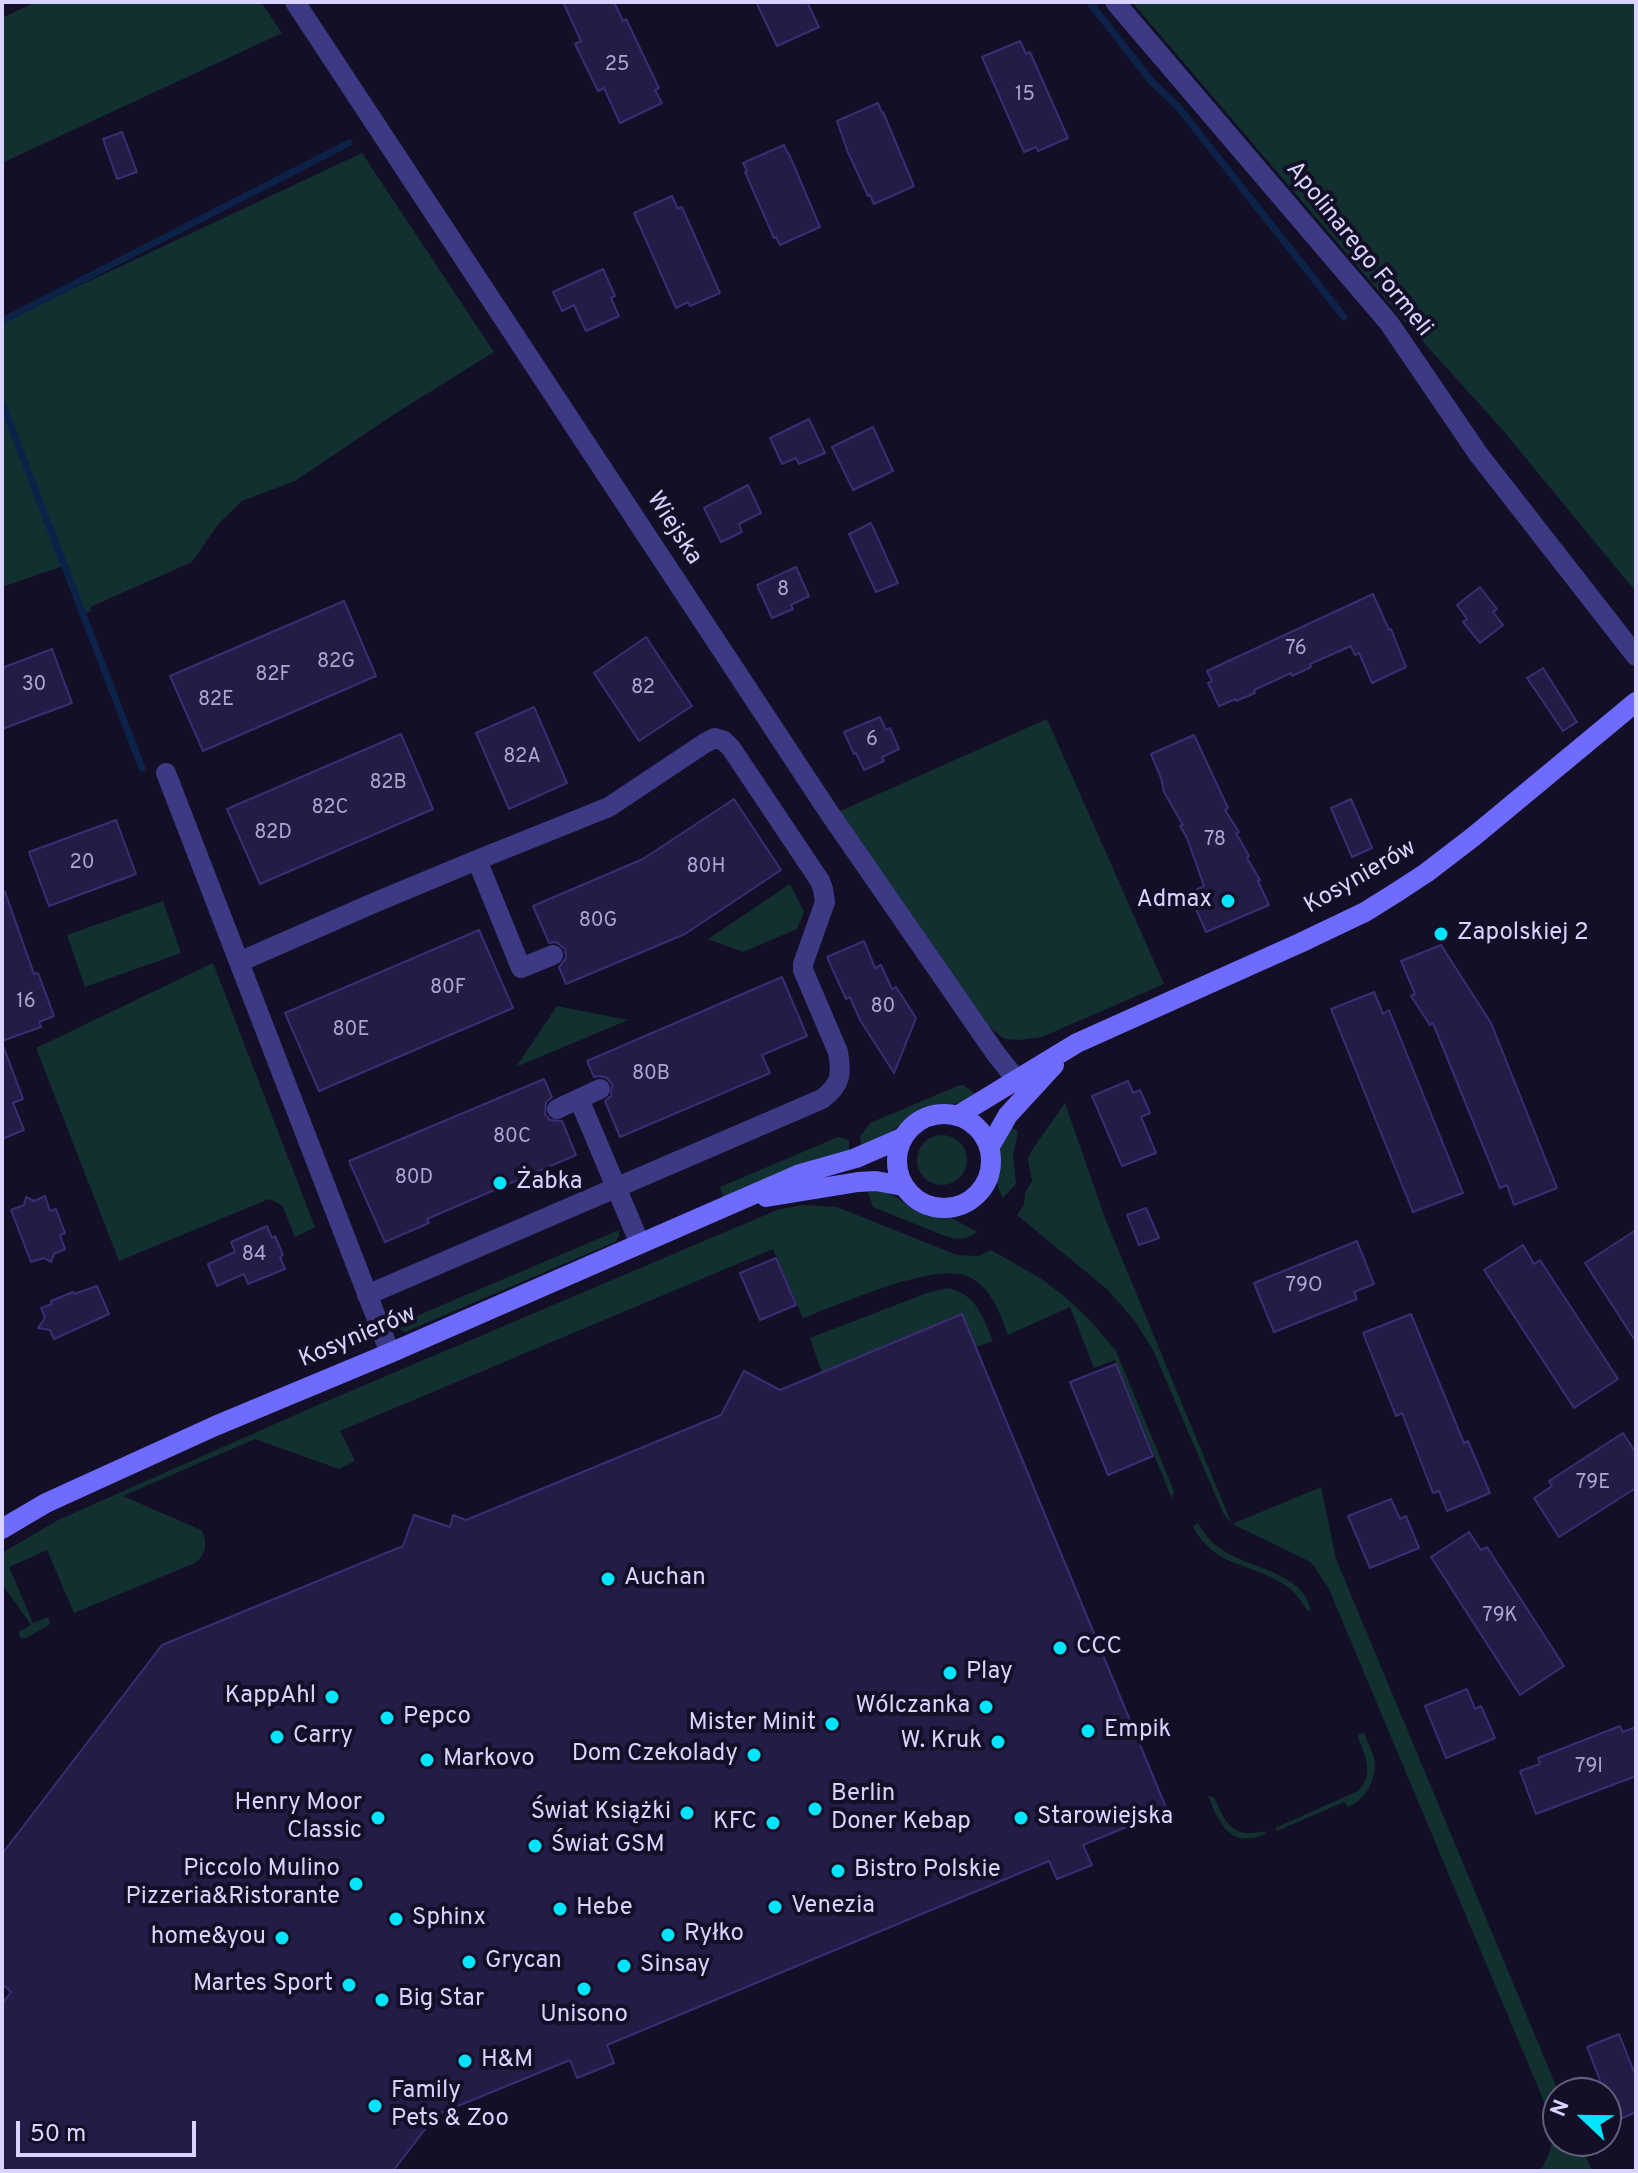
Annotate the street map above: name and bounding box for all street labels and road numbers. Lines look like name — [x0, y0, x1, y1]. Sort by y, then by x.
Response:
street label: Apolinarego Formeli — [1278, 157, 1438, 343]
street label: Wiejska — [639, 487, 707, 571]
street label: Kosynierów — [1300, 834, 1422, 922]
street label: Kosynierów — [295, 1300, 421, 1376]

